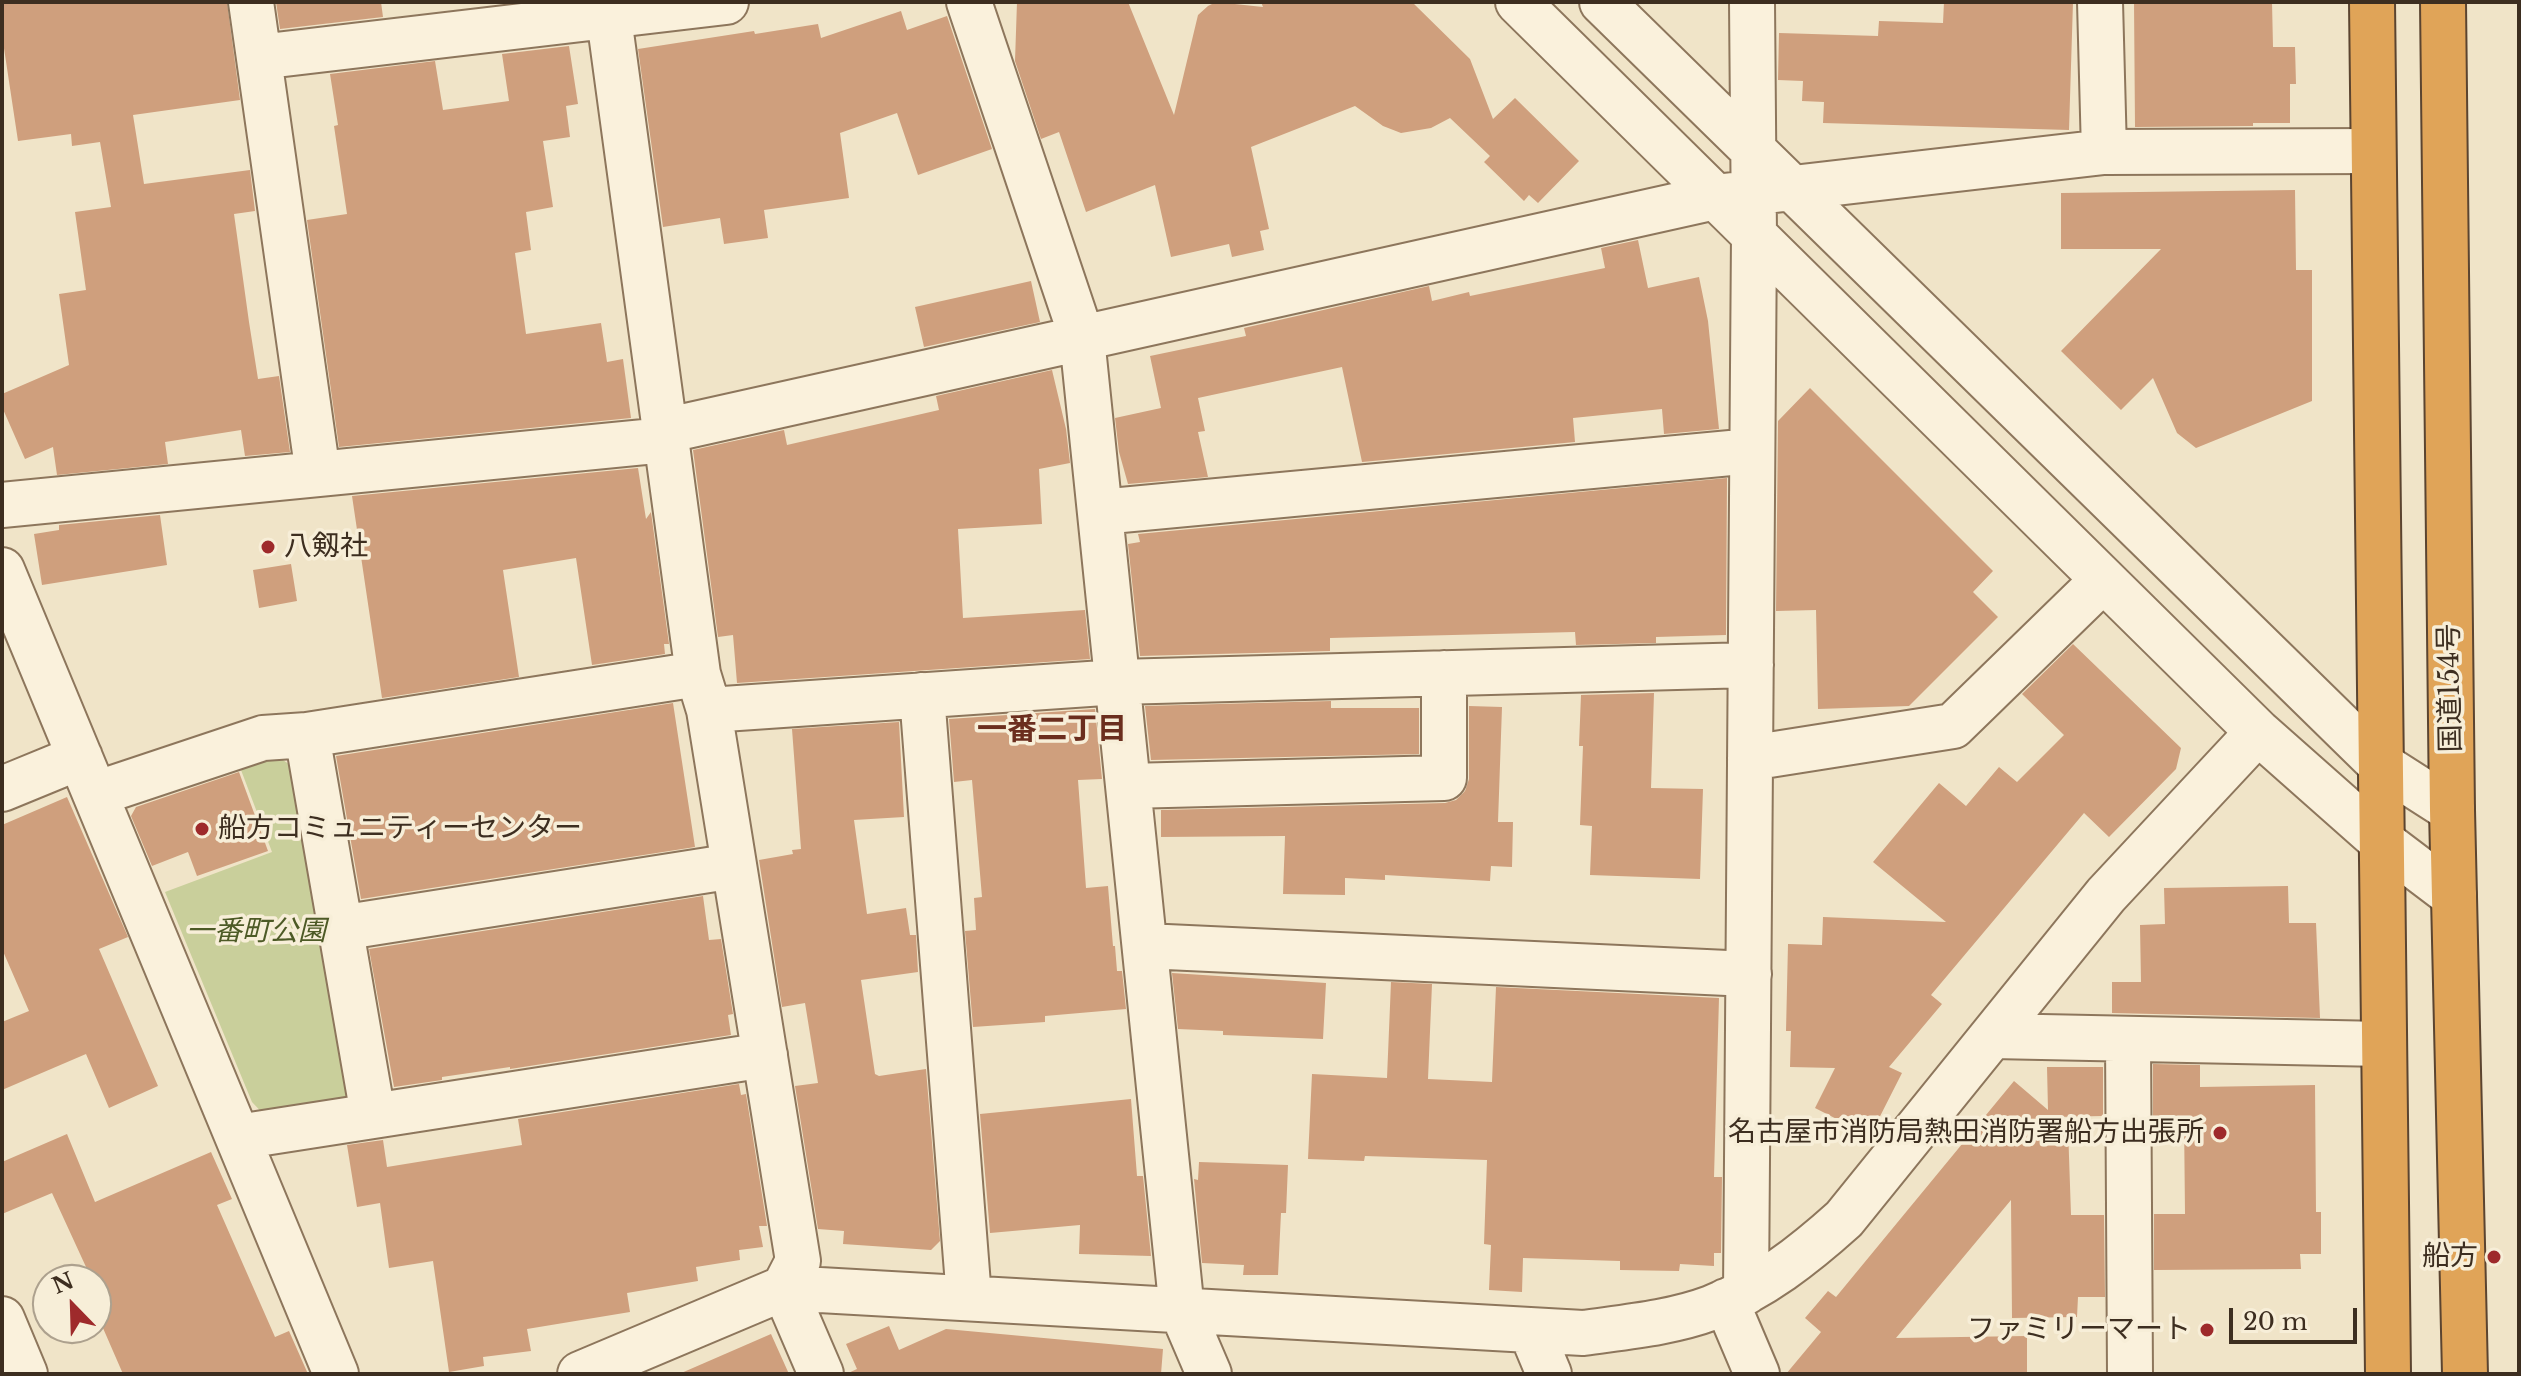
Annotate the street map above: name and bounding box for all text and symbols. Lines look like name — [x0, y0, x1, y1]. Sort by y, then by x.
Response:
place label: 八剱社 — [284, 530, 368, 564]
marker: 八剱社 — [259, 538, 277, 556]
street label: 国道154号 — [2433, 623, 2469, 753]
district label: 一番二丁目 — [977, 713, 1127, 749]
place label: 船方コミュニティーセンター — [218, 812, 582, 846]
marker: 船方コミュニティーセンター — [193, 820, 211, 838]
park label: 一番町公園 — [186, 915, 326, 949]
place label: 名古屋市消防局熱田消防署船方出張所 — [1728, 1116, 2204, 1150]
marker: 名古屋市消防局熱田消防署船方出張所 — [2211, 1124, 2229, 1142]
place label: 船方 — [2422, 1240, 2478, 1274]
marker: 船方 — [2485, 1248, 2503, 1266]
north arrow — [32, 1264, 112, 1344]
text: N — [48, 1267, 78, 1300]
scale bar — [2233, 1292, 2361, 1342]
text: 20 m — [2243, 1307, 2308, 1336]
place label: ファミリーマート — [1967, 1313, 2191, 1347]
marker: ファミリーマート — [2198, 1321, 2216, 1339]

